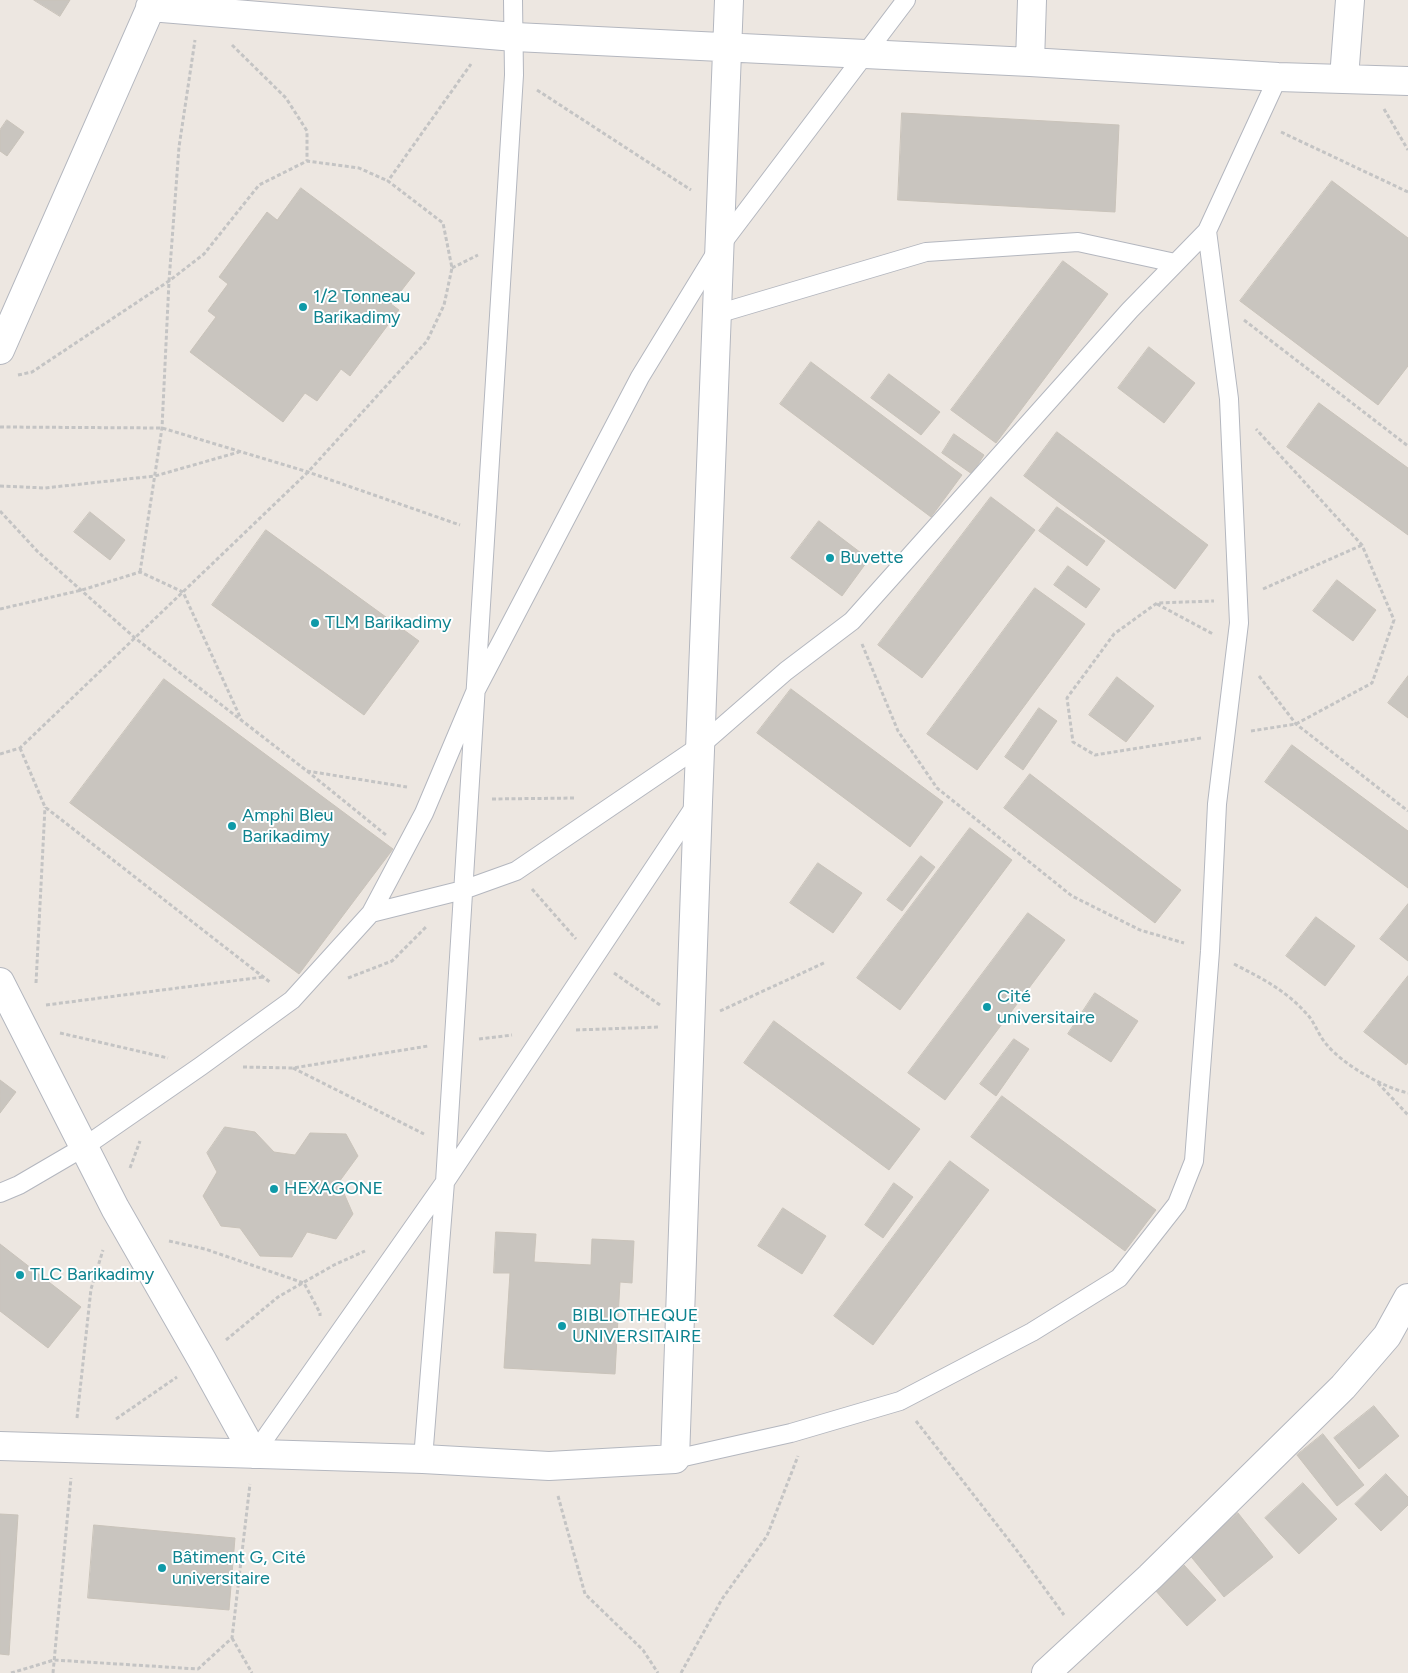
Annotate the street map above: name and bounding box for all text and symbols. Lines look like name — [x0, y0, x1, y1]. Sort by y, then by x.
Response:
place label: 1/2 Tonneau Barikadimy — [313, 286, 410, 328]
marker: 1/2 Tonneau Barikadimy — [297, 301, 309, 313]
place label: Buvette — [840, 547, 903, 569]
marker: Buvette — [824, 552, 836, 564]
place label: TLM Barikadimy — [325, 612, 451, 634]
marker: TLM Barikadimy — [309, 617, 321, 629]
place label: Amphi Bleu Barikadimy — [242, 805, 334, 848]
marker: Amphi Bleu Barikadimy — [226, 820, 238, 832]
place label: Cité universitaire — [997, 986, 1095, 1028]
marker: Cité universitaire — [981, 1001, 993, 1013]
place label: HEXAGONE — [284, 1178, 383, 1200]
marker: HEXAGONE — [268, 1183, 280, 1195]
place label: TLC Barikadimy — [30, 1264, 154, 1286]
marker: TLC Barikadimy — [14, 1269, 26, 1281]
place label: BIBLIOTHEQUE UNIVERSITAIRE — [572, 1305, 702, 1348]
marker: BIBLIOTHEQUE UNIVERSITAIRE — [556, 1320, 568, 1332]
place label: Bâtiment G, Cité universitaire — [172, 1547, 306, 1590]
marker: Bâtiment G, Cité universitaire — [156, 1562, 168, 1574]

